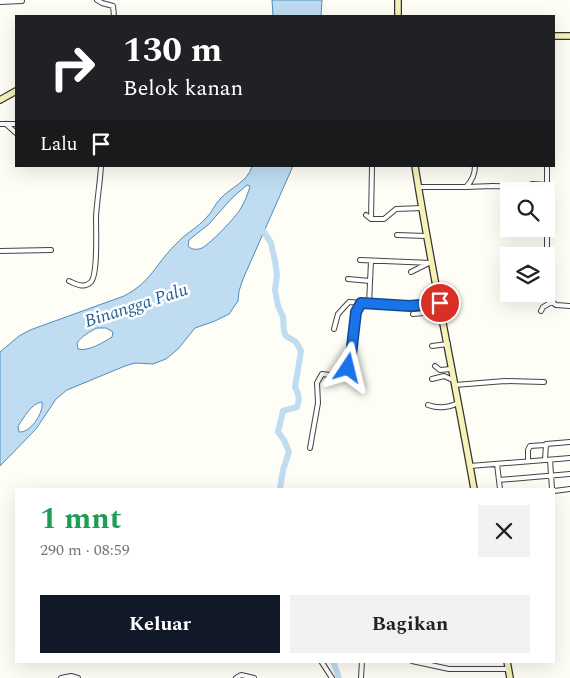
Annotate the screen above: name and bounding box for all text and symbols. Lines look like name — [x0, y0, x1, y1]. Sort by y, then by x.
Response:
text: 130 m — [123, 24, 222, 77]
icon: right — [40, 35, 105, 100]
text: Belok kanan — [123, 72, 243, 105]
text: Lalu — [40, 130, 77, 159]
icon: arrive — [87, 130, 115, 158]
map controls — [500, 182, 555, 302]
button: search — [500, 182, 555, 237]
button: layers — [500, 247, 555, 302]
water label: Binangga Palu — [81, 276, 192, 335]
pin — [419, 282, 461, 324]
icon: arrive — [426, 289, 454, 317]
position arrow — [321, 341, 373, 393]
text: 1 mnt — [40, 496, 121, 542]
button: close — [478, 505, 530, 557]
text: 290 m · 08:59 — [40, 538, 130, 562]
button: Keluar — [40, 595, 280, 653]
button: Bagikan — [290, 595, 530, 653]

